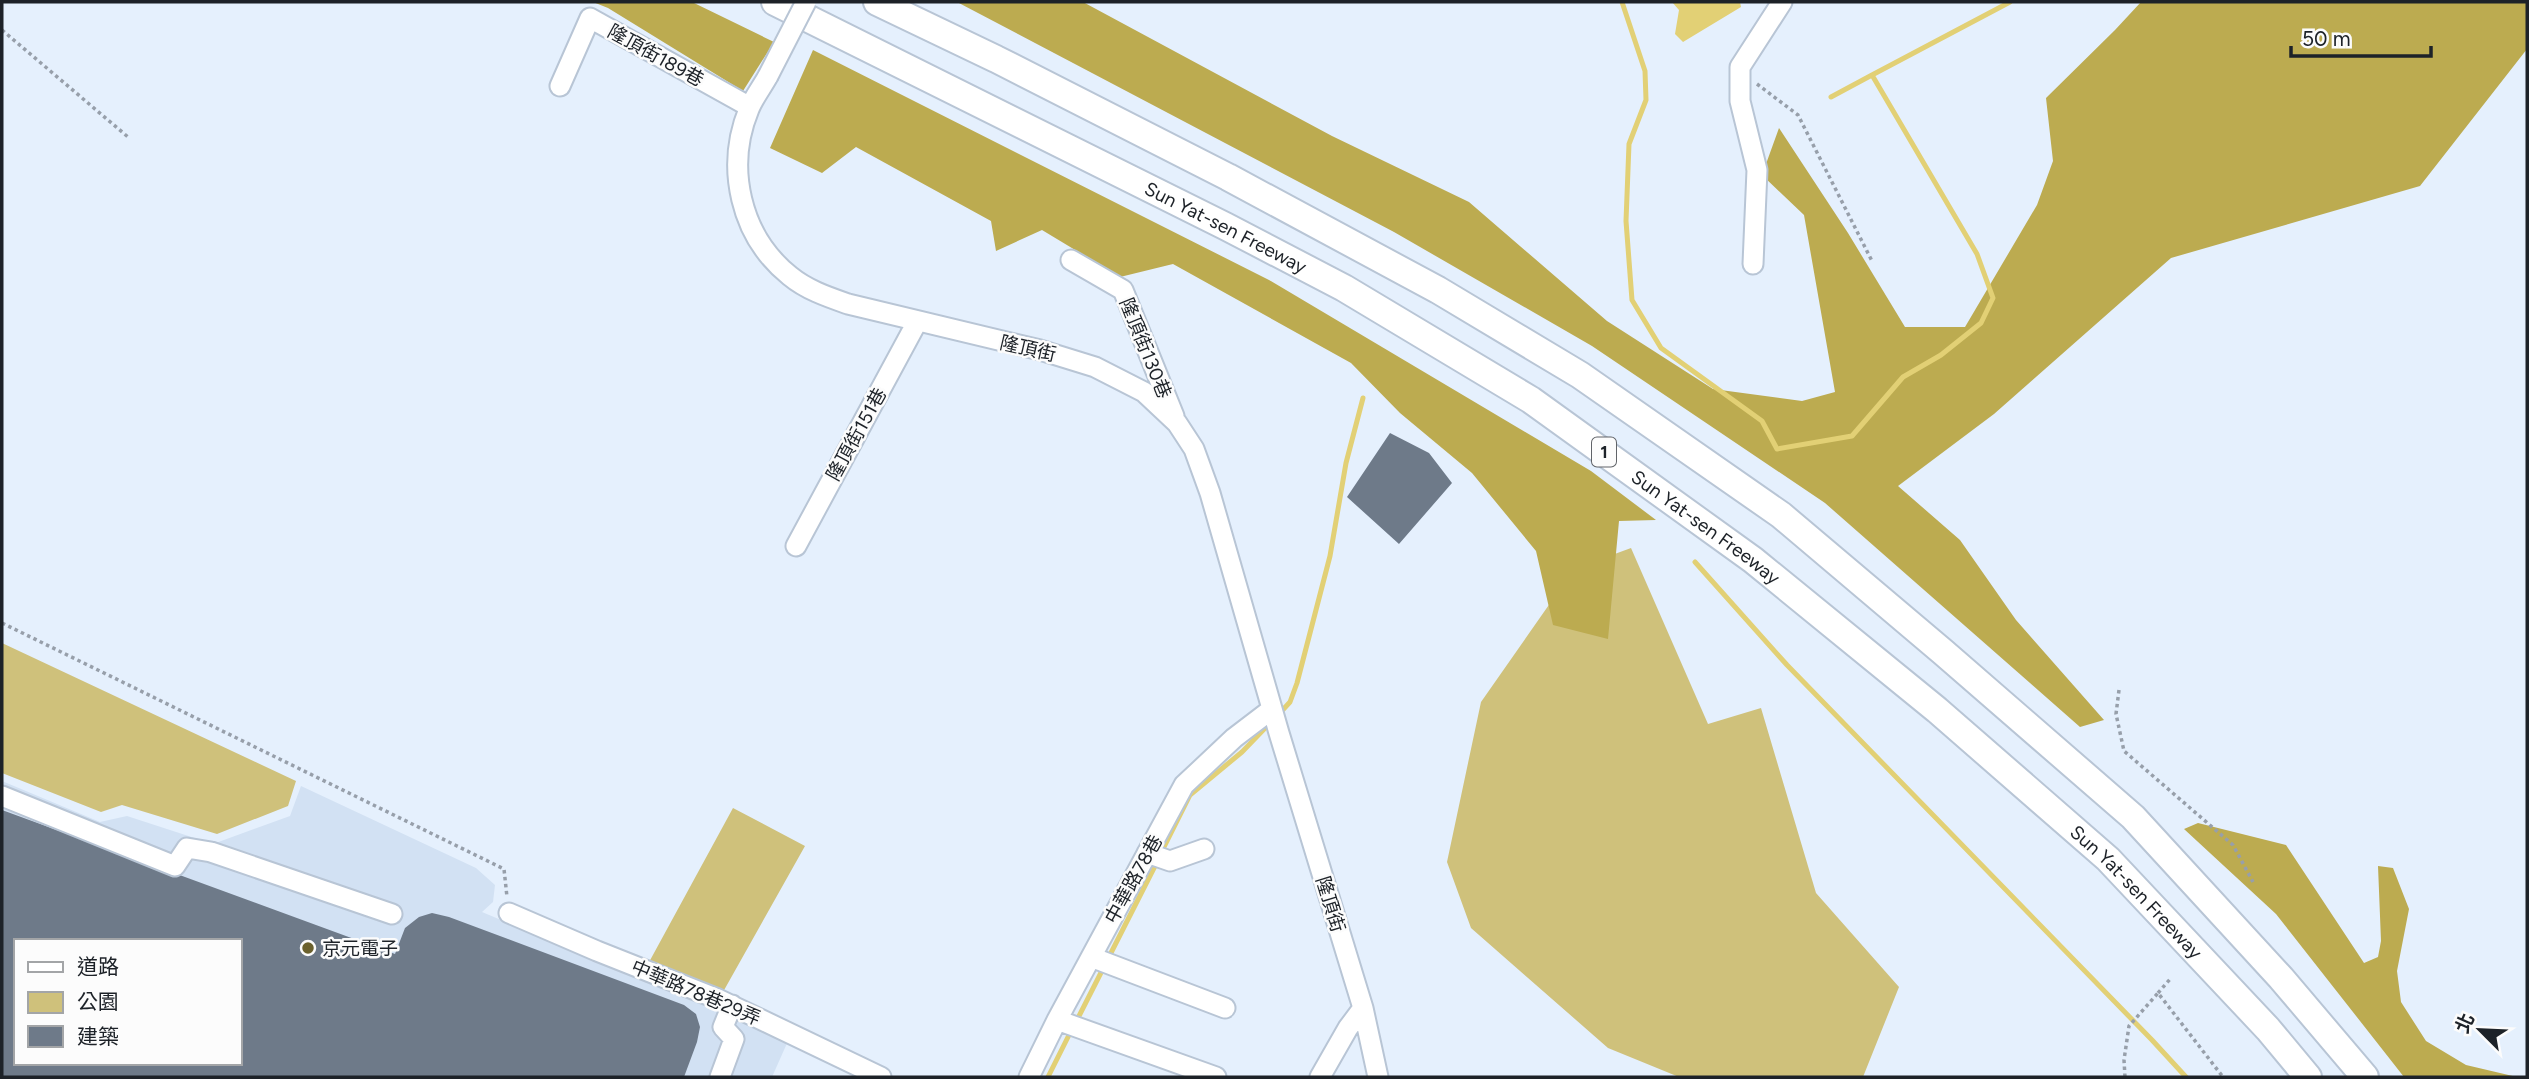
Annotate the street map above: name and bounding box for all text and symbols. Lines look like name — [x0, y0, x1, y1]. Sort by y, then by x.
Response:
scale bar — [2291, 14, 2431, 58]
street label: 隆頂街189巷 — [604, 20, 708, 91]
text: 50 m — [2302, 26, 2351, 51]
street label: Sun Yat-sen Freeway — [1141, 177, 1310, 279]
street label: 隆頂街130巷 — [1115, 295, 1176, 402]
street label: 隆頂街 — [998, 331, 1058, 366]
street label: 隆頂街151巷 — [822, 384, 891, 485]
road number: 1 — [1592, 438, 1616, 466]
street label: Sun Yat-sen Freeway — [1627, 465, 1785, 589]
street label: Sun Yat-sen Freeway — [2065, 820, 2207, 964]
street label: 中華路78巷 — [1100, 831, 1167, 928]
street label: 隆頂街 — [1311, 874, 1350, 935]
place label: 京元電子 — [322, 937, 398, 960]
legend — [14, 939, 242, 1065]
marker: 京元電子 — [300, 940, 316, 956]
text: 道路 — [77, 954, 119, 979]
street label: 中華路78巷29弄 — [628, 955, 764, 1030]
text: 公園 — [77, 989, 119, 1014]
north arrow — [2445, 995, 2515, 1065]
text: 北 — [2451, 1010, 2479, 1037]
text: 建築 — [77, 1024, 119, 1049]

